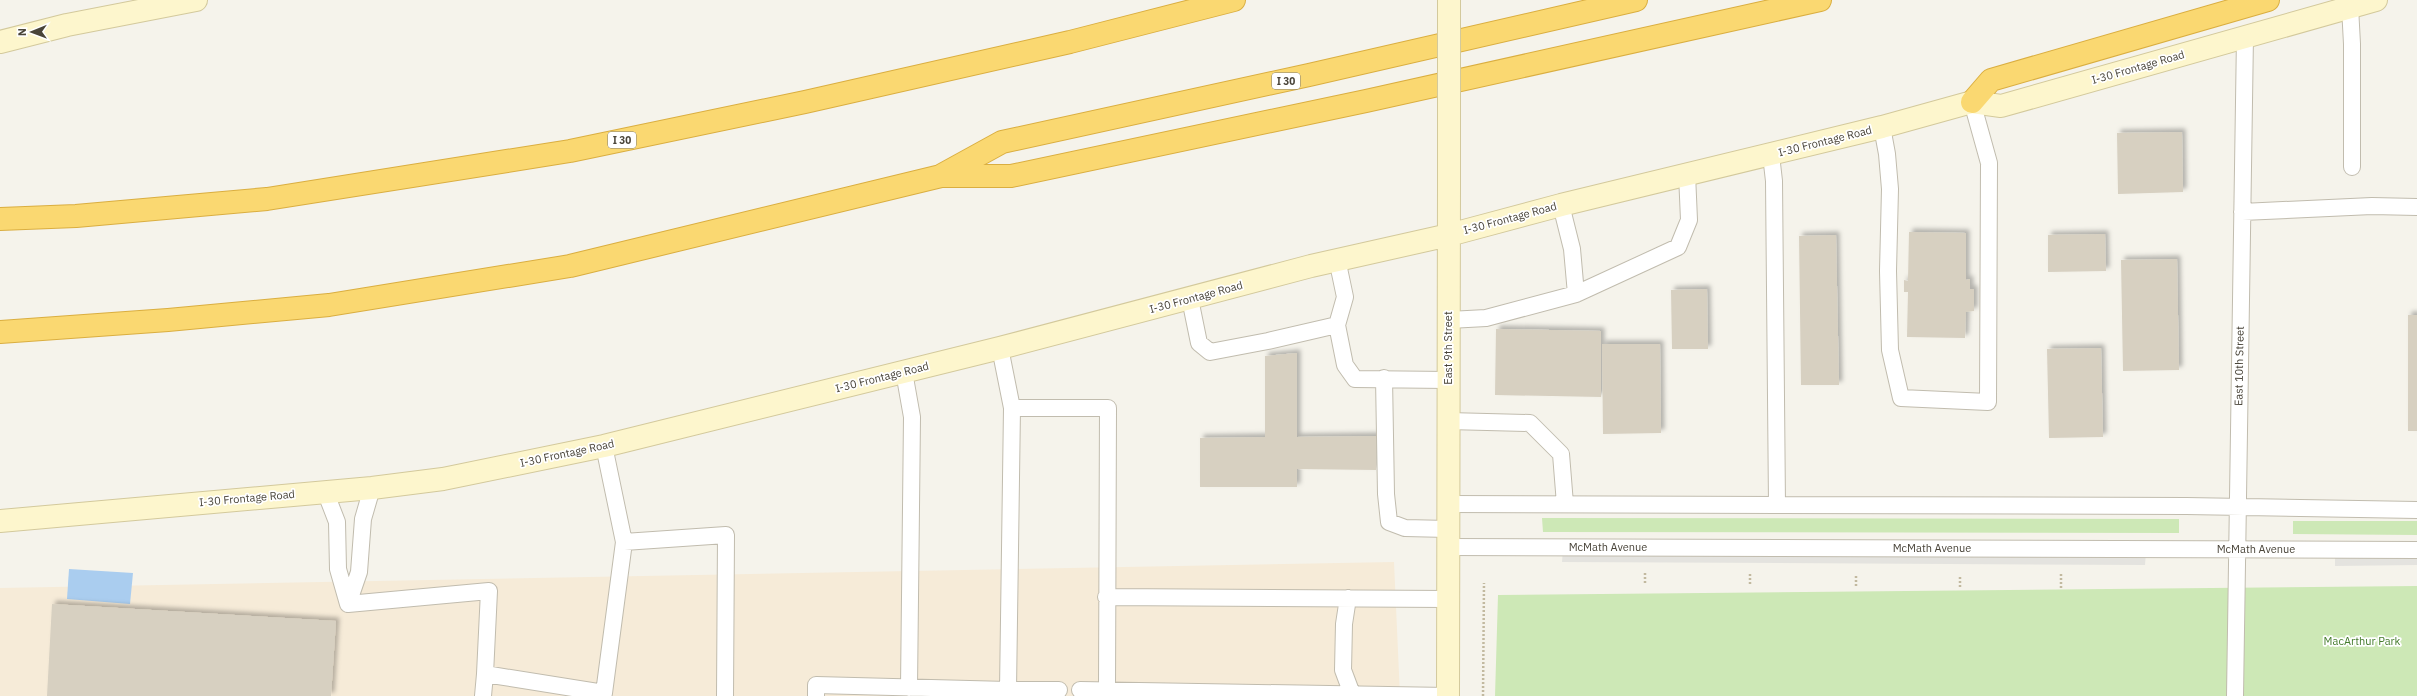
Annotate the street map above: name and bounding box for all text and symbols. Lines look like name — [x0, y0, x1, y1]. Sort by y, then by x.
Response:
north arrow — [12, 12, 52, 52]
text: N — [15, 28, 29, 36]
street label: I-30 Frontage Road — [2090, 47, 2186, 87]
road number: I 30 — [1272, 73, 1300, 89]
street label: I-30 Frontage Road — [1777, 123, 1873, 159]
road number: I 30 — [608, 132, 636, 148]
street label: I-30 Frontage Road — [1462, 199, 1558, 237]
street label: I-30 Frontage Road — [1148, 278, 1244, 316]
street label: East 9th Street — [1441, 311, 1455, 385]
street label: East 10th Street — [2231, 326, 2247, 406]
street label: I-30 Frontage Road — [834, 359, 930, 395]
street label: I-30 Frontage Road — [519, 436, 615, 470]
street label: I-30 Frontage Road — [199, 487, 295, 509]
street label: McMath Avenue — [1569, 540, 1647, 554]
street label: McMath Avenue — [1893, 541, 1971, 555]
street label: McMath Avenue — [2217, 542, 2295, 556]
park label: MacArthur Park — [2324, 634, 2401, 648]

